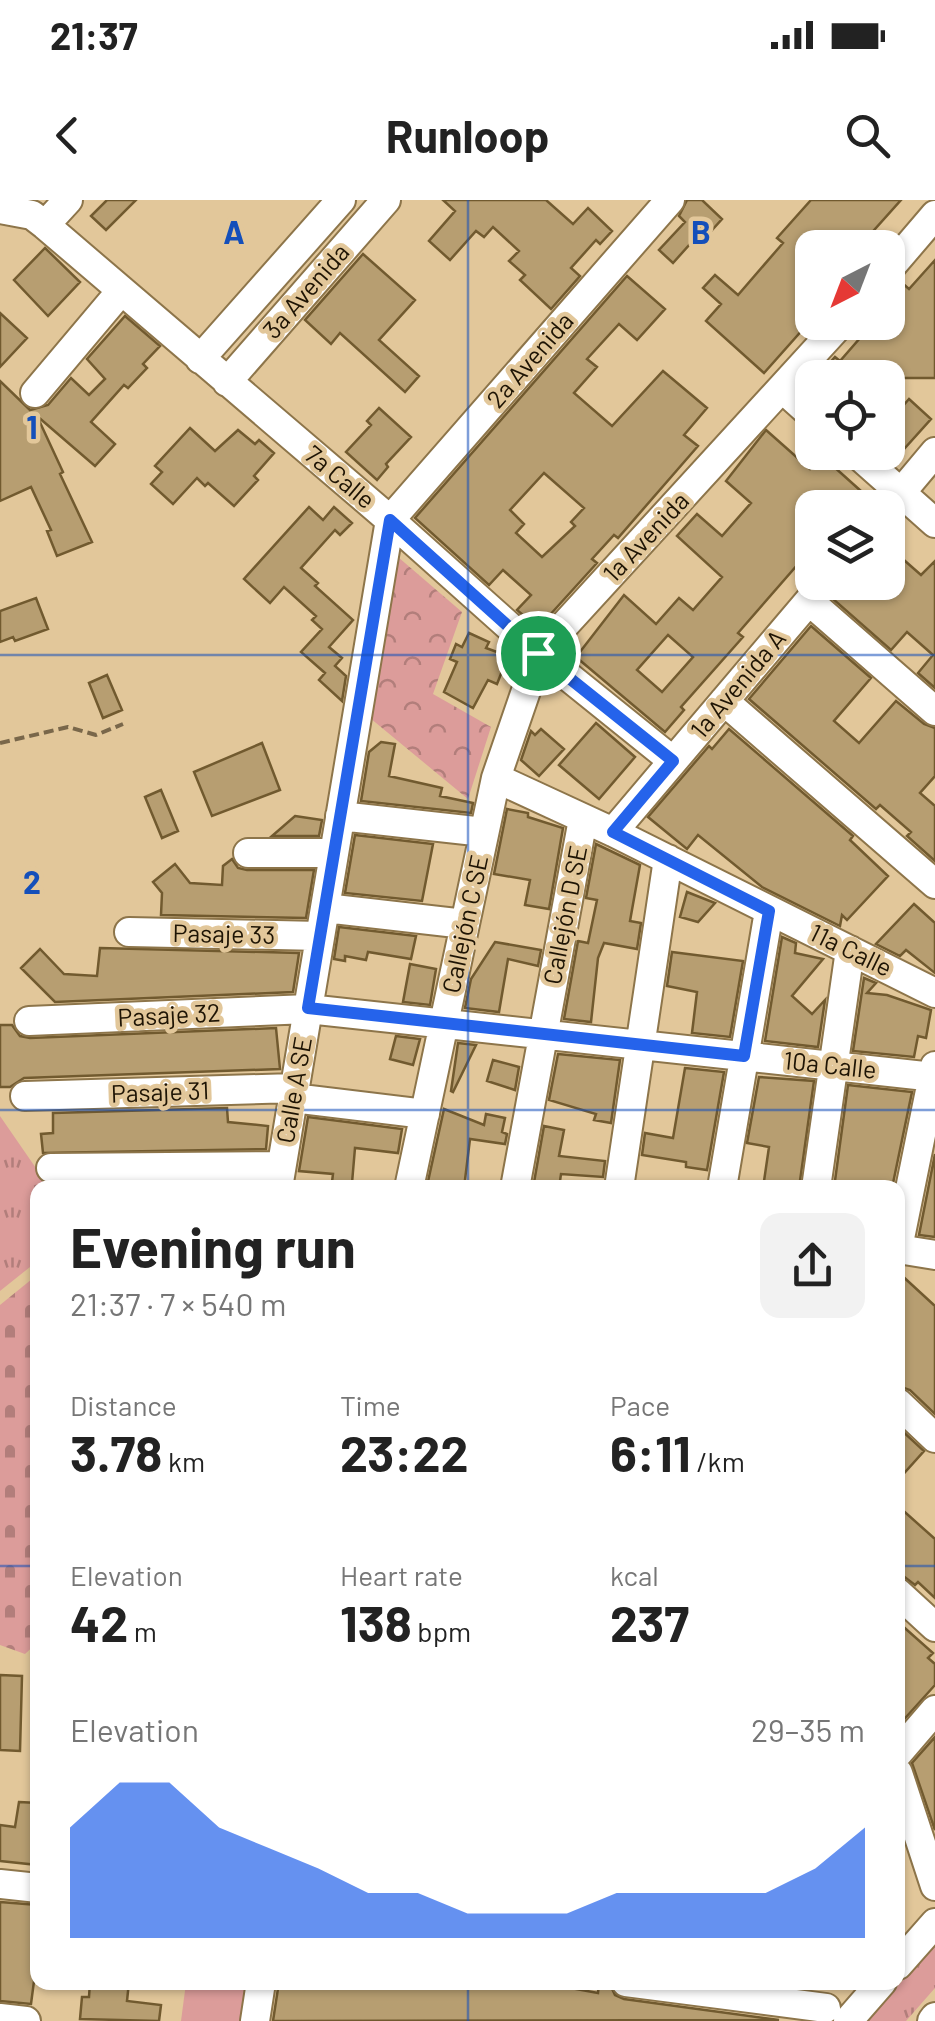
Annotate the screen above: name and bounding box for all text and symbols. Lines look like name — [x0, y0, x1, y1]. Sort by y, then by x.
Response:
text: 21:37 — [50, 12, 138, 58]
icon: back — [40, 108, 95, 163]
text: Runloop — [386, 108, 549, 162]
icon: search — [840, 108, 895, 163]
text: A — [223, 212, 245, 250]
text: B — [691, 212, 711, 250]
north arrow — [795, 230, 905, 340]
map controls — [795, 230, 905, 600]
street label: 3a Avenida — [256, 237, 355, 344]
street label: 2a Avenida — [480, 305, 579, 413]
button: locate — [795, 360, 905, 470]
text: 1 — [26, 407, 38, 445]
street label: 7a Calle — [300, 438, 382, 514]
street label: 1a Avenida — [596, 485, 694, 588]
button: layers — [795, 490, 905, 600]
pin — [496, 611, 581, 696]
street label: 1a Avenida A — [683, 623, 791, 744]
icon: arrive — [511, 626, 566, 681]
street label: Callejón D SE — [536, 843, 592, 987]
street label: Callejón C SE — [435, 852, 493, 996]
text: 2 — [23, 862, 41, 900]
street label: 11a Calle — [805, 916, 898, 982]
street label: Pasaje 33 — [173, 917, 276, 949]
street label: Pasaje 32 — [117, 996, 221, 1032]
street label: Calle A SE — [269, 1034, 317, 1145]
street label: 10a Calle — [782, 1044, 878, 1084]
street label: Pasaje 31 — [110, 1074, 210, 1108]
text: Evening run — [70, 1213, 356, 1279]
button: share — [760, 1213, 865, 1318]
text: 21:37 · 7 × 540 m — [70, 1284, 286, 1322]
text: Distance — [70, 1388, 177, 1422]
text: Time — [340, 1388, 401, 1422]
text: Pace — [610, 1388, 670, 1422]
text: 3.78 — [70, 1422, 162, 1482]
text: 23:22 — [340, 1422, 469, 1482]
text: 6:11 — [610, 1422, 691, 1482]
text: km — [162, 1444, 205, 1478]
text: /km — [691, 1444, 745, 1478]
text: Elevation — [70, 1558, 183, 1592]
text: Heart rate — [340, 1558, 463, 1592]
text: kcal — [610, 1558, 659, 1592]
text: 42 — [70, 1592, 128, 1652]
text: 138 — [340, 1592, 412, 1652]
text: 237 — [610, 1592, 689, 1652]
text: m — [128, 1614, 157, 1648]
text: bpm — [412, 1614, 471, 1648]
text: Elevation — [70, 1710, 199, 1748]
text: 29–35 m — [751, 1710, 865, 1748]

